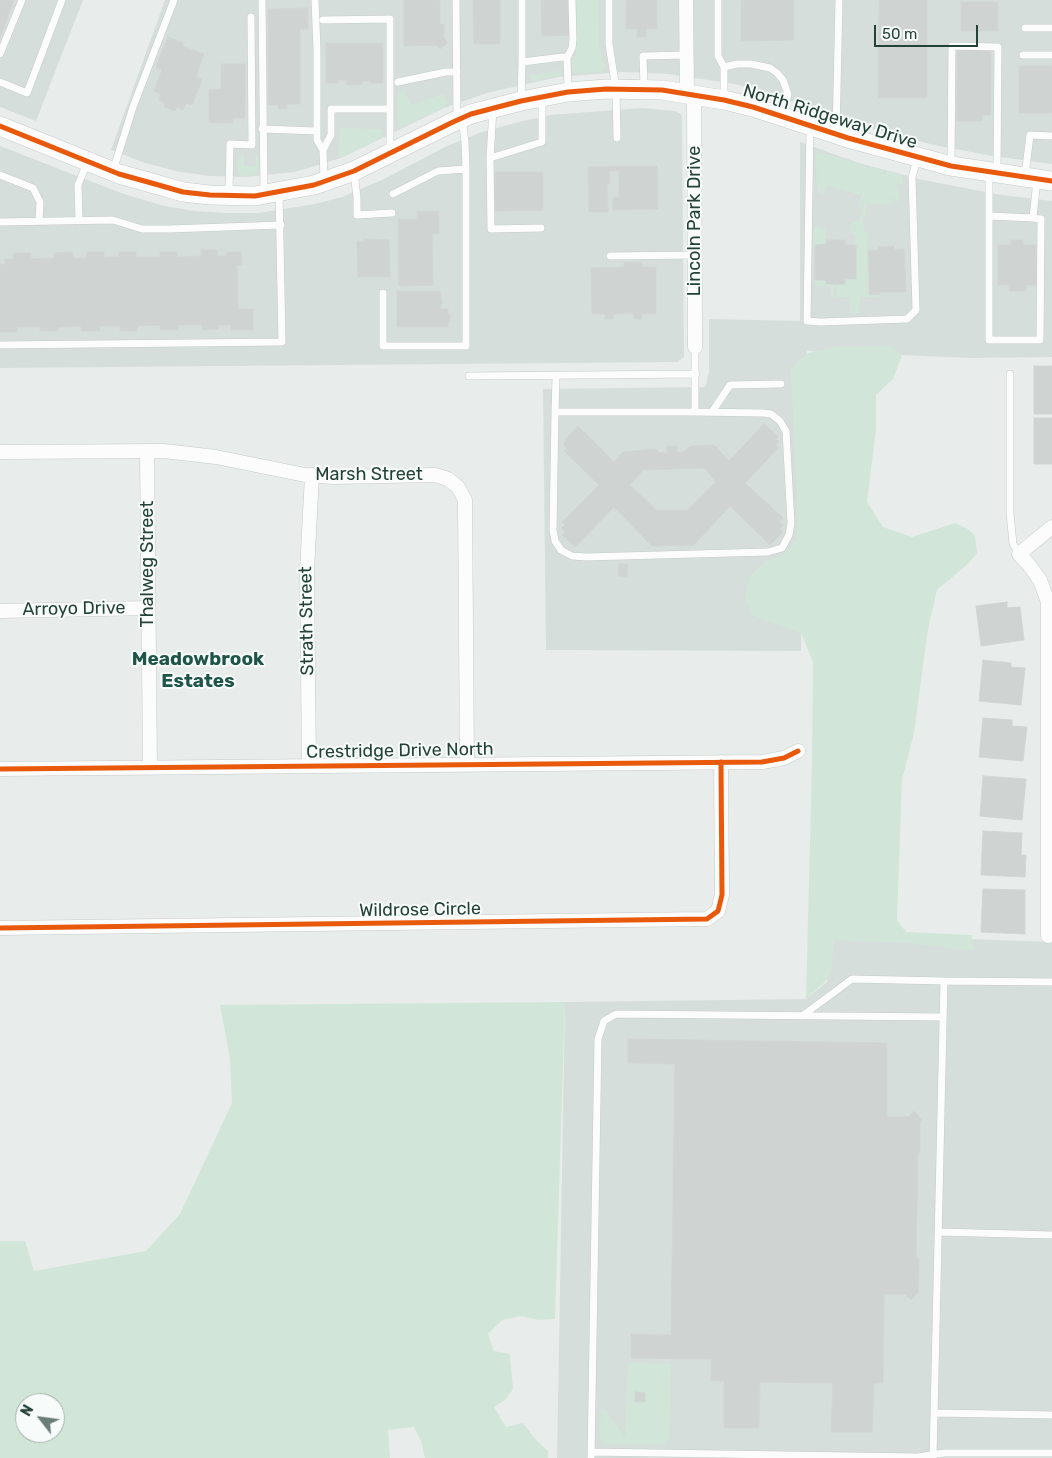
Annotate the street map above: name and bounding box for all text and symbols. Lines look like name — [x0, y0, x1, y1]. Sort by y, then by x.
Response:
scale bar — [877, 15, 981, 47]
text: 50 m — [882, 25, 917, 43]
street label: North Ridgeway Drive — [740, 80, 920, 154]
street label: Lincoln Park Drive — [684, 146, 706, 296]
street label: Marsh Street — [315, 464, 423, 486]
street label: Thalweg Street — [137, 501, 159, 627]
street label: Strath Street — [295, 566, 319, 676]
street label: Arroyo Drive — [22, 597, 126, 621]
district label: Meadowbrook Estates — [132, 649, 264, 693]
street label: Crestridge Drive North — [306, 739, 494, 763]
street label: Wildrose Circle — [359, 898, 481, 922]
north arrow — [15, 1393, 65, 1443]
text: N — [18, 1402, 37, 1419]

